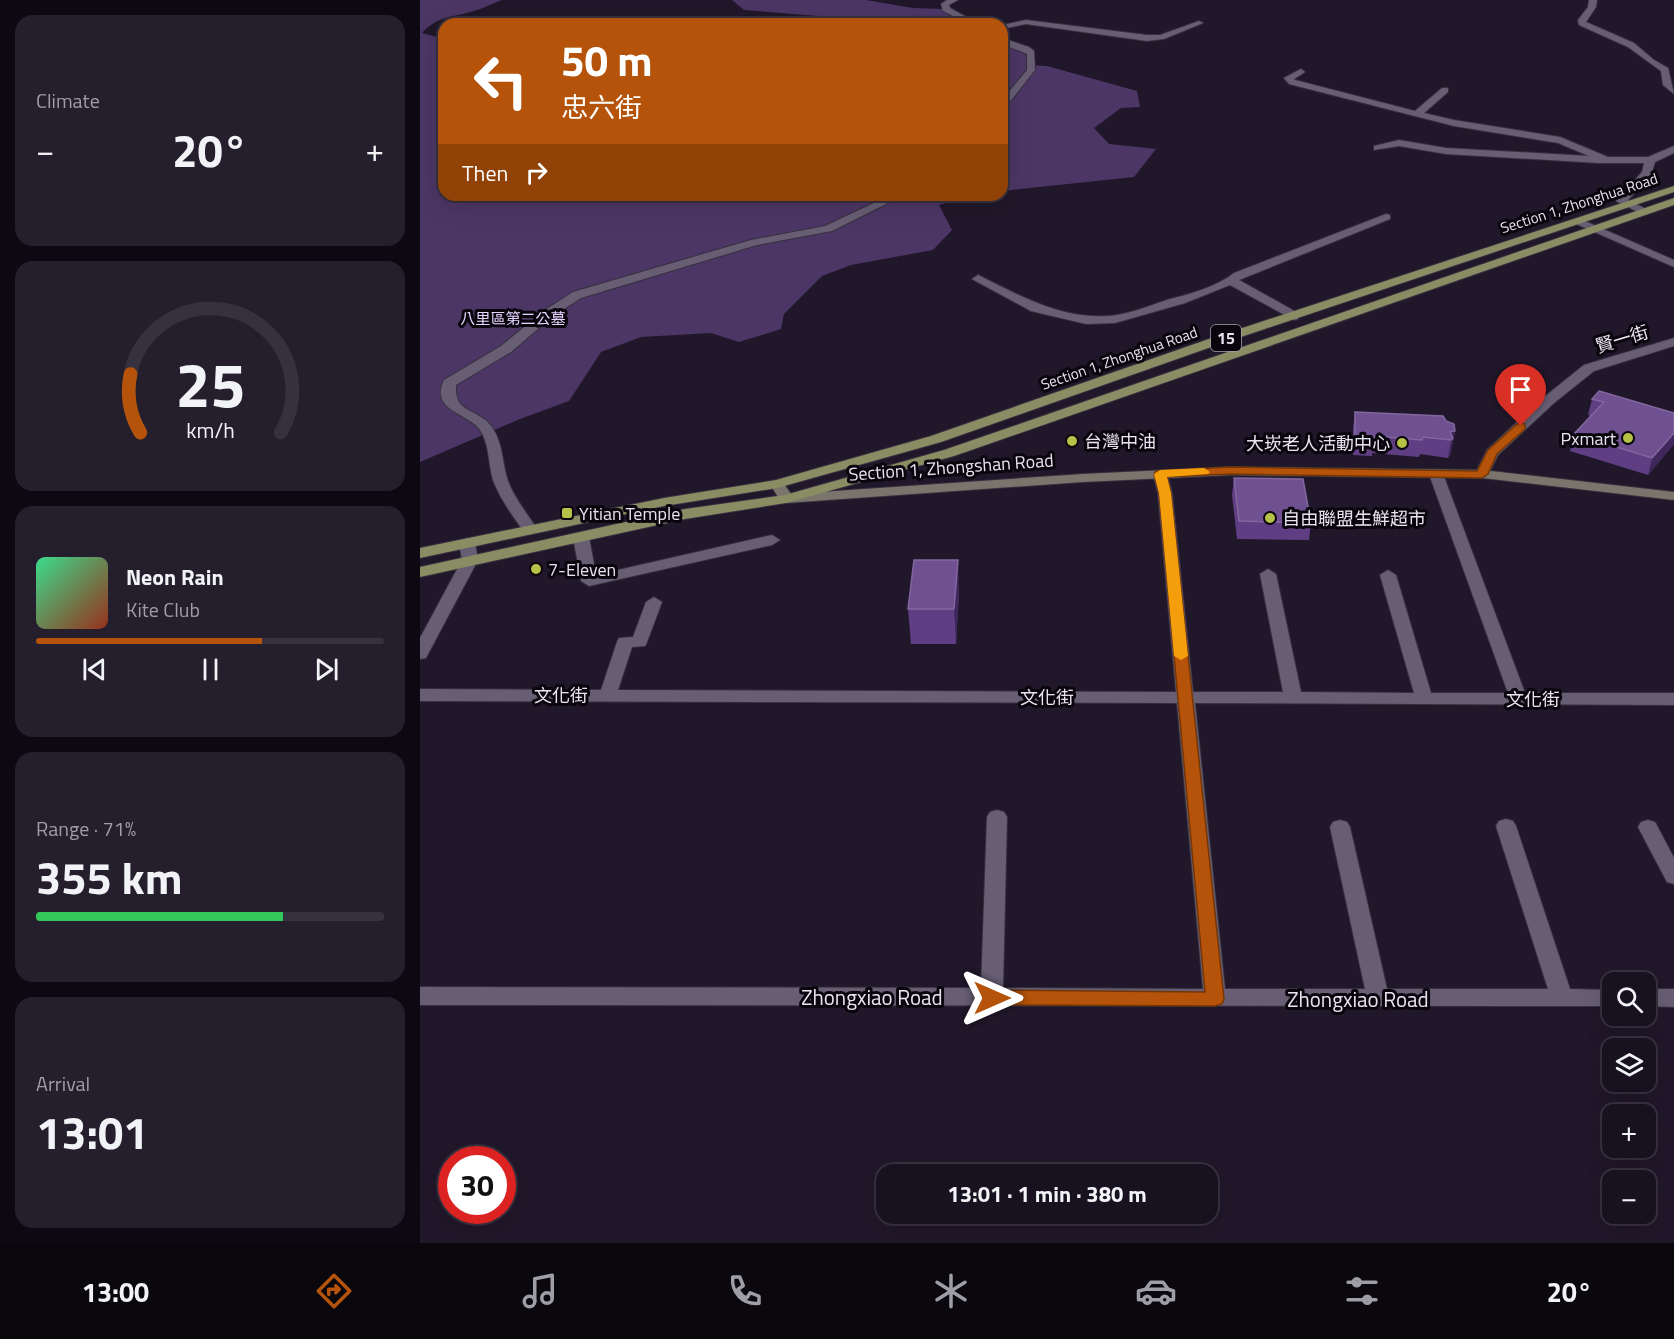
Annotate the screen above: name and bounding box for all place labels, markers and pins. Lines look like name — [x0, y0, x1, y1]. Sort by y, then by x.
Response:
pin — [1495, 364, 1546, 426]
place label: Pxmart — [1561, 425, 1617, 452]
place label: 台灣中油 — [1084, 428, 1156, 455]
place label: 大崁老人活動中心 — [1246, 430, 1390, 457]
marker: Pxmart — [1621, 431, 1635, 445]
marker: 台灣中油 — [1065, 434, 1079, 448]
marker: 大崁老人活動中心 — [1395, 436, 1409, 450]
place label: Yitian Temple — [579, 500, 680, 527]
place label: 自由聯盟生鮮超市 — [1282, 505, 1426, 532]
marker: Yitian Temple — [560, 506, 574, 520]
marker: 自由聯盟生鮮超市 — [1263, 511, 1277, 525]
place label: 7-Eleven — [548, 556, 616, 583]
marker: 7-Eleven — [529, 562, 543, 576]

